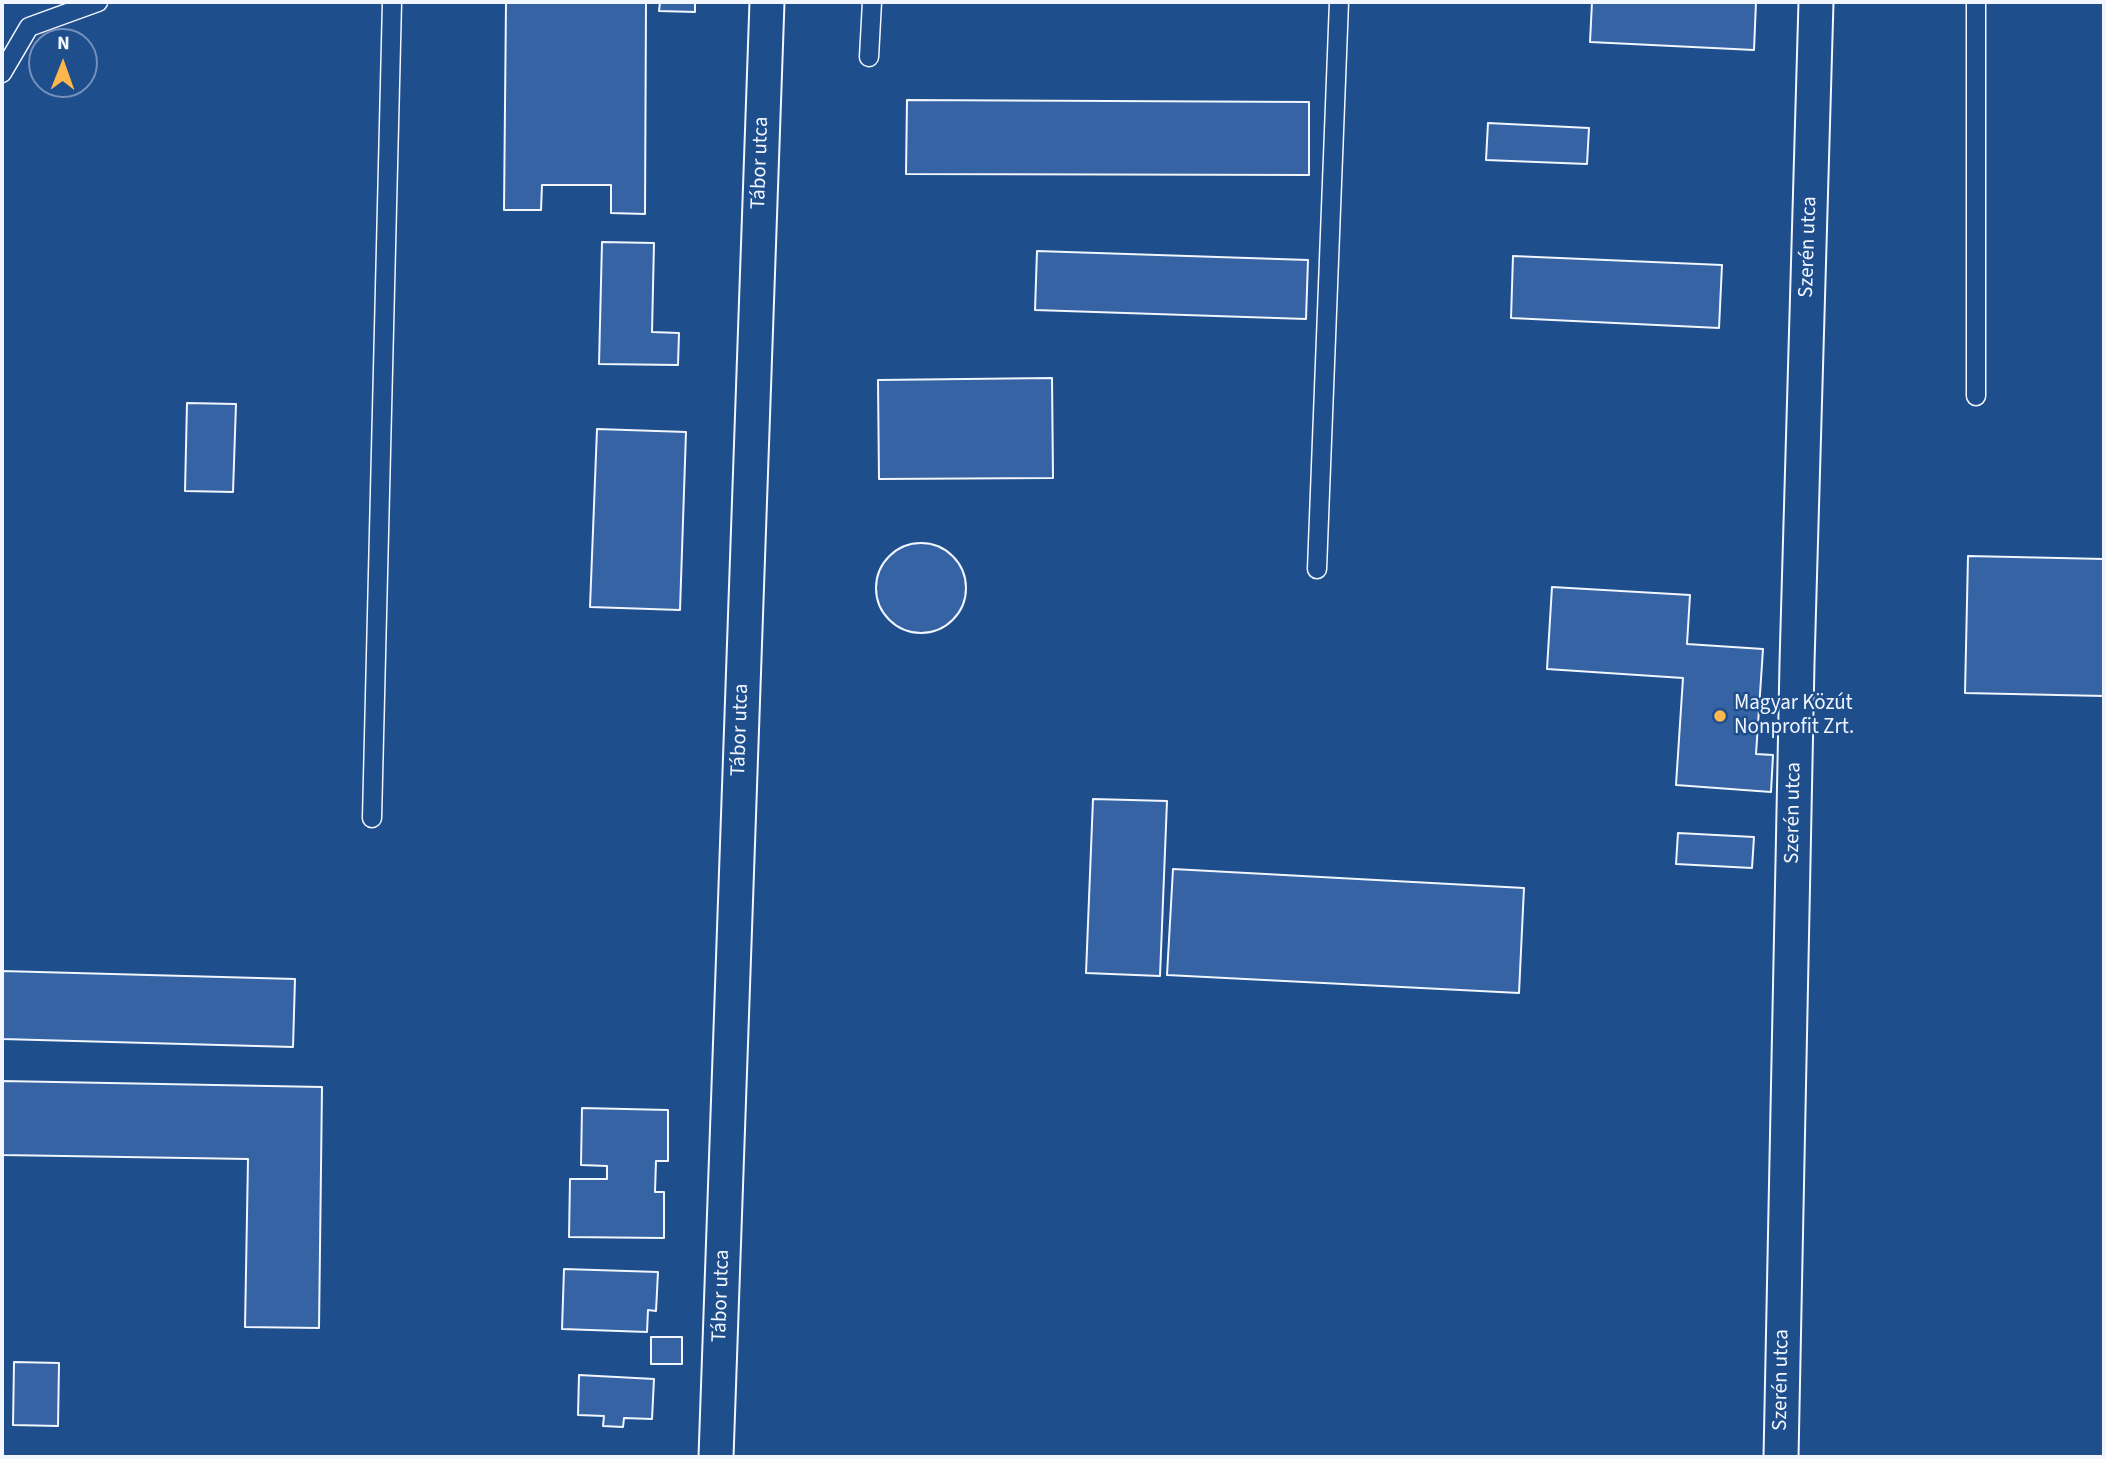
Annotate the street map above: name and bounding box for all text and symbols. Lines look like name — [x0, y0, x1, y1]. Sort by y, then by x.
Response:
north arrow — [28, 28, 98, 98]
text: N — [57, 30, 70, 57]
street label: Tábor utca — [747, 116, 775, 210]
street label: Szerén utca — [1795, 196, 1823, 298]
street label: Tábor utca — [727, 683, 755, 777]
place label: Magyar Közút Nonprofit Zrt. — [1734, 691, 1854, 741]
marker: Magyar Közút Nonprofit Zrt. — [1712, 708, 1728, 724]
street label: Szerén utca — [1781, 762, 1807, 864]
street label: Tábor utca — [708, 1249, 736, 1343]
street label: Szerén utca — [1769, 1329, 1795, 1431]

